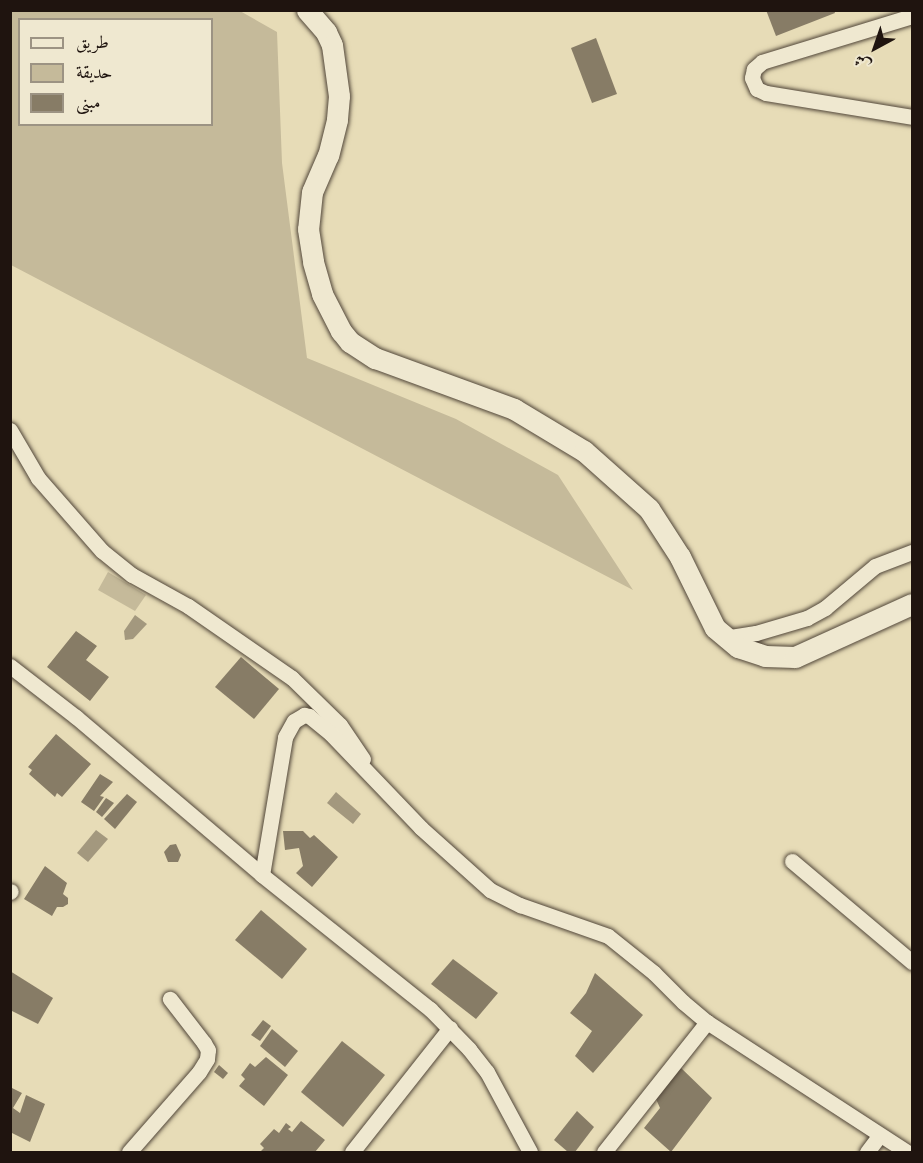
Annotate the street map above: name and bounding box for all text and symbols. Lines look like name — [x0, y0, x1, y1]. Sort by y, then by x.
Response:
legend — [18, 18, 213, 126]
north arrow — [845, 18, 905, 78]
text: طريق — [76, 34, 109, 52]
text: ش — [852, 51, 875, 73]
text: حديقة — [76, 64, 112, 82]
text: مبنى — [76, 94, 101, 112]

